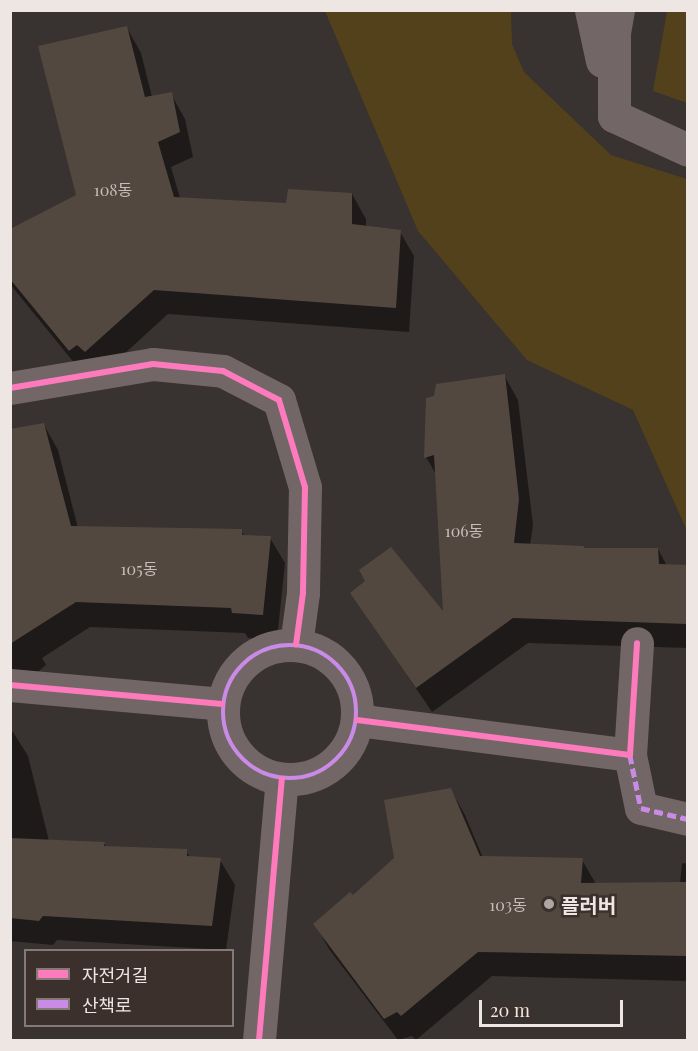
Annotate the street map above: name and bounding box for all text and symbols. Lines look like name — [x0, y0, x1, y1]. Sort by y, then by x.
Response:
house number: 108동 — [94, 180, 132, 200]
house number: 106동 — [445, 521, 483, 541]
house number: 105동 — [121, 559, 157, 579]
place label: 플러버 — [561, 892, 616, 916]
house number: 103동 — [489, 895, 527, 915]
marker: 플러버 — [542, 897, 556, 911]
legend — [24, 949, 234, 1027]
text: 자전거길 — [82, 963, 148, 987]
scale bar — [482, 988, 626, 1026]
text: 산책로 — [82, 993, 132, 1017]
text: 20 m — [490, 998, 530, 1022]

